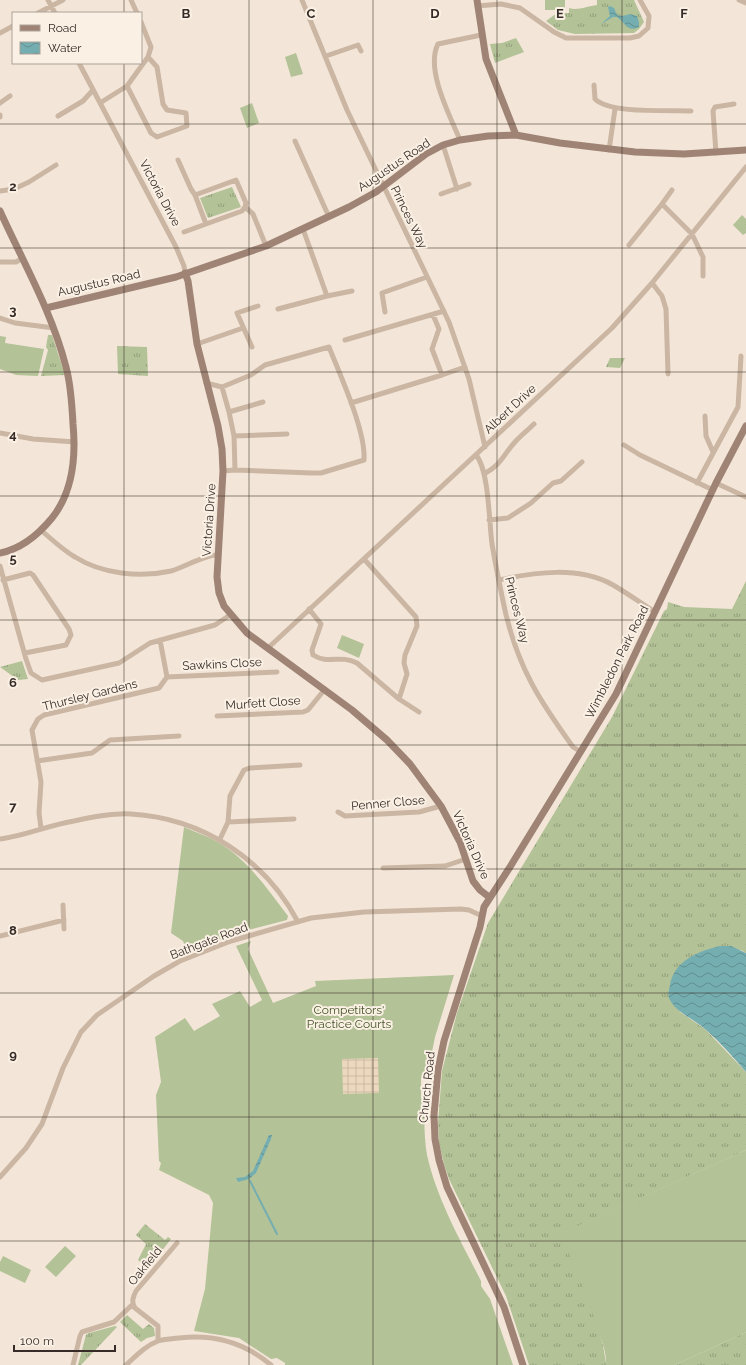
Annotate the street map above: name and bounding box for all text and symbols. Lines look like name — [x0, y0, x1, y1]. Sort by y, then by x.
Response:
text: B — [182, 6, 191, 21]
text: C — [307, 6, 316, 21]
text: D — [430, 6, 440, 21]
text: E — [556, 6, 564, 21]
text: F — [680, 6, 688, 21]
legend — [12, 12, 142, 64]
text: Road — [48, 21, 77, 35]
text: Water — [48, 41, 82, 55]
street label: Augustus Road — [355, 136, 433, 194]
street label: Victoria Drive — [137, 157, 183, 229]
text: 2 — [9, 179, 17, 194]
street label: Princes Way — [388, 183, 430, 251]
street label: Augustus Road — [56, 267, 142, 299]
text: 3 — [9, 303, 17, 318]
street label: Albert Drive — [481, 381, 539, 437]
text: 4 — [9, 427, 17, 442]
street label: Victoria Drive — [199, 483, 219, 557]
text: 5 — [9, 551, 17, 566]
street label: Princes Way — [502, 575, 532, 645]
street label: Wimbledon Park Road — [582, 603, 652, 721]
street label: Sawkins Close — [182, 655, 262, 673]
text: 6 — [9, 675, 17, 690]
street label: Thursley Gardens — [41, 676, 139, 714]
street label: Murfett Close — [225, 693, 301, 713]
street label: Penner Close — [351, 793, 425, 813]
text: 7 — [9, 799, 17, 814]
street label: Victoria Drive — [450, 809, 492, 881]
street label: Bathgate Road — [168, 920, 250, 962]
text: 8 — [9, 923, 17, 938]
park label: Competitors' Practice Courts — [307, 1003, 391, 1031]
text: 9 — [9, 1047, 17, 1062]
street label: Church Road — [416, 1051, 438, 1123]
street label: Oakfield — [125, 1244, 165, 1288]
scale bar — [14, 1327, 115, 1353]
text: 100 m — [20, 1334, 54, 1348]

